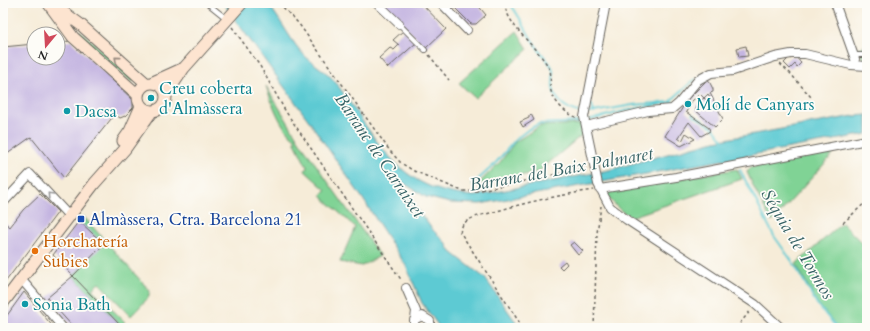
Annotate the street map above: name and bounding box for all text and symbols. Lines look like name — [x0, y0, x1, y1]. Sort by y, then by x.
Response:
north arrow — [26, 26, 66, 66]
text: N — [36, 46, 50, 64]
one-way arrow — [115, 56, 122, 63]
place label: Creu coberta d'Almàssera — [159, 77, 253, 120]
water label: Barranc de Carraixet — [328, 88, 431, 223]
marker: Creu coberta d'Almàssera — [146, 93, 156, 103]
place label: Molí de Canyars — [696, 93, 815, 116]
marker: Molí de Canyars — [683, 99, 693, 109]
place label: Dacsa — [75, 100, 118, 123]
marker: Dacsa — [62, 106, 72, 116]
water label: Barranc del Baix Palmaret — [467, 141, 656, 198]
water label: Séquia de Tormos — [755, 184, 841, 304]
one-way arrow — [47, 192, 55, 200]
place label: Almàssera, Ctra. Barcelona 21 — [89, 208, 303, 231]
marker: Almàssera, Ctra. Barcelona 21 — [76, 214, 86, 224]
place label: Horchatería Subies — [43, 230, 129, 273]
marker: Horchatería Subies — [30, 246, 40, 256]
place label: Sonia Bath — [33, 293, 111, 316]
marker: Sonia Bath — [20, 299, 30, 309]

